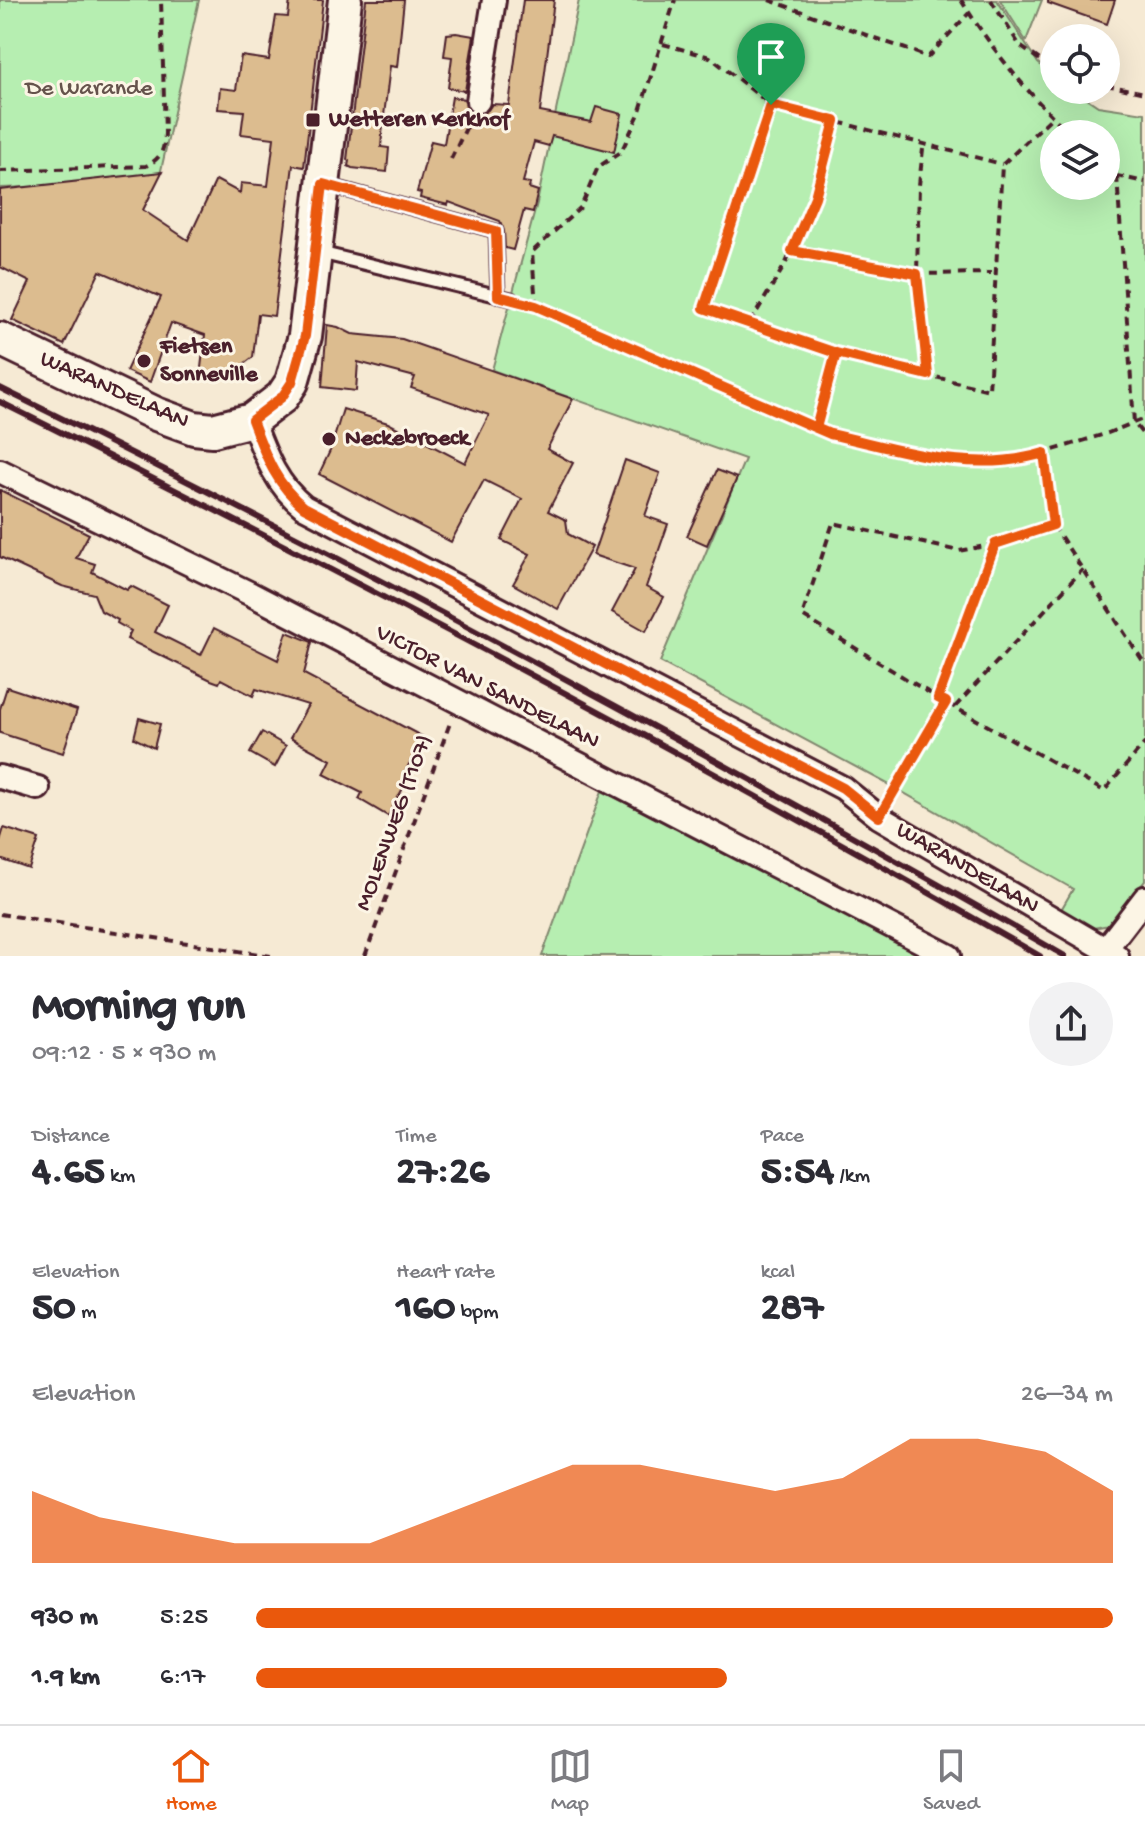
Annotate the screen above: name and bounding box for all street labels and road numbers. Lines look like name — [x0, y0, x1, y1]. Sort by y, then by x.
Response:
street label: WARANDELAAN — [35, 345, 193, 437]
street label: VICTOR VAN SANDELAAN — [369, 619, 604, 757]
street label: MOLENWEG (T107) — [350, 731, 440, 915]
street label: WARANDELAAN — [890, 816, 1044, 922]

